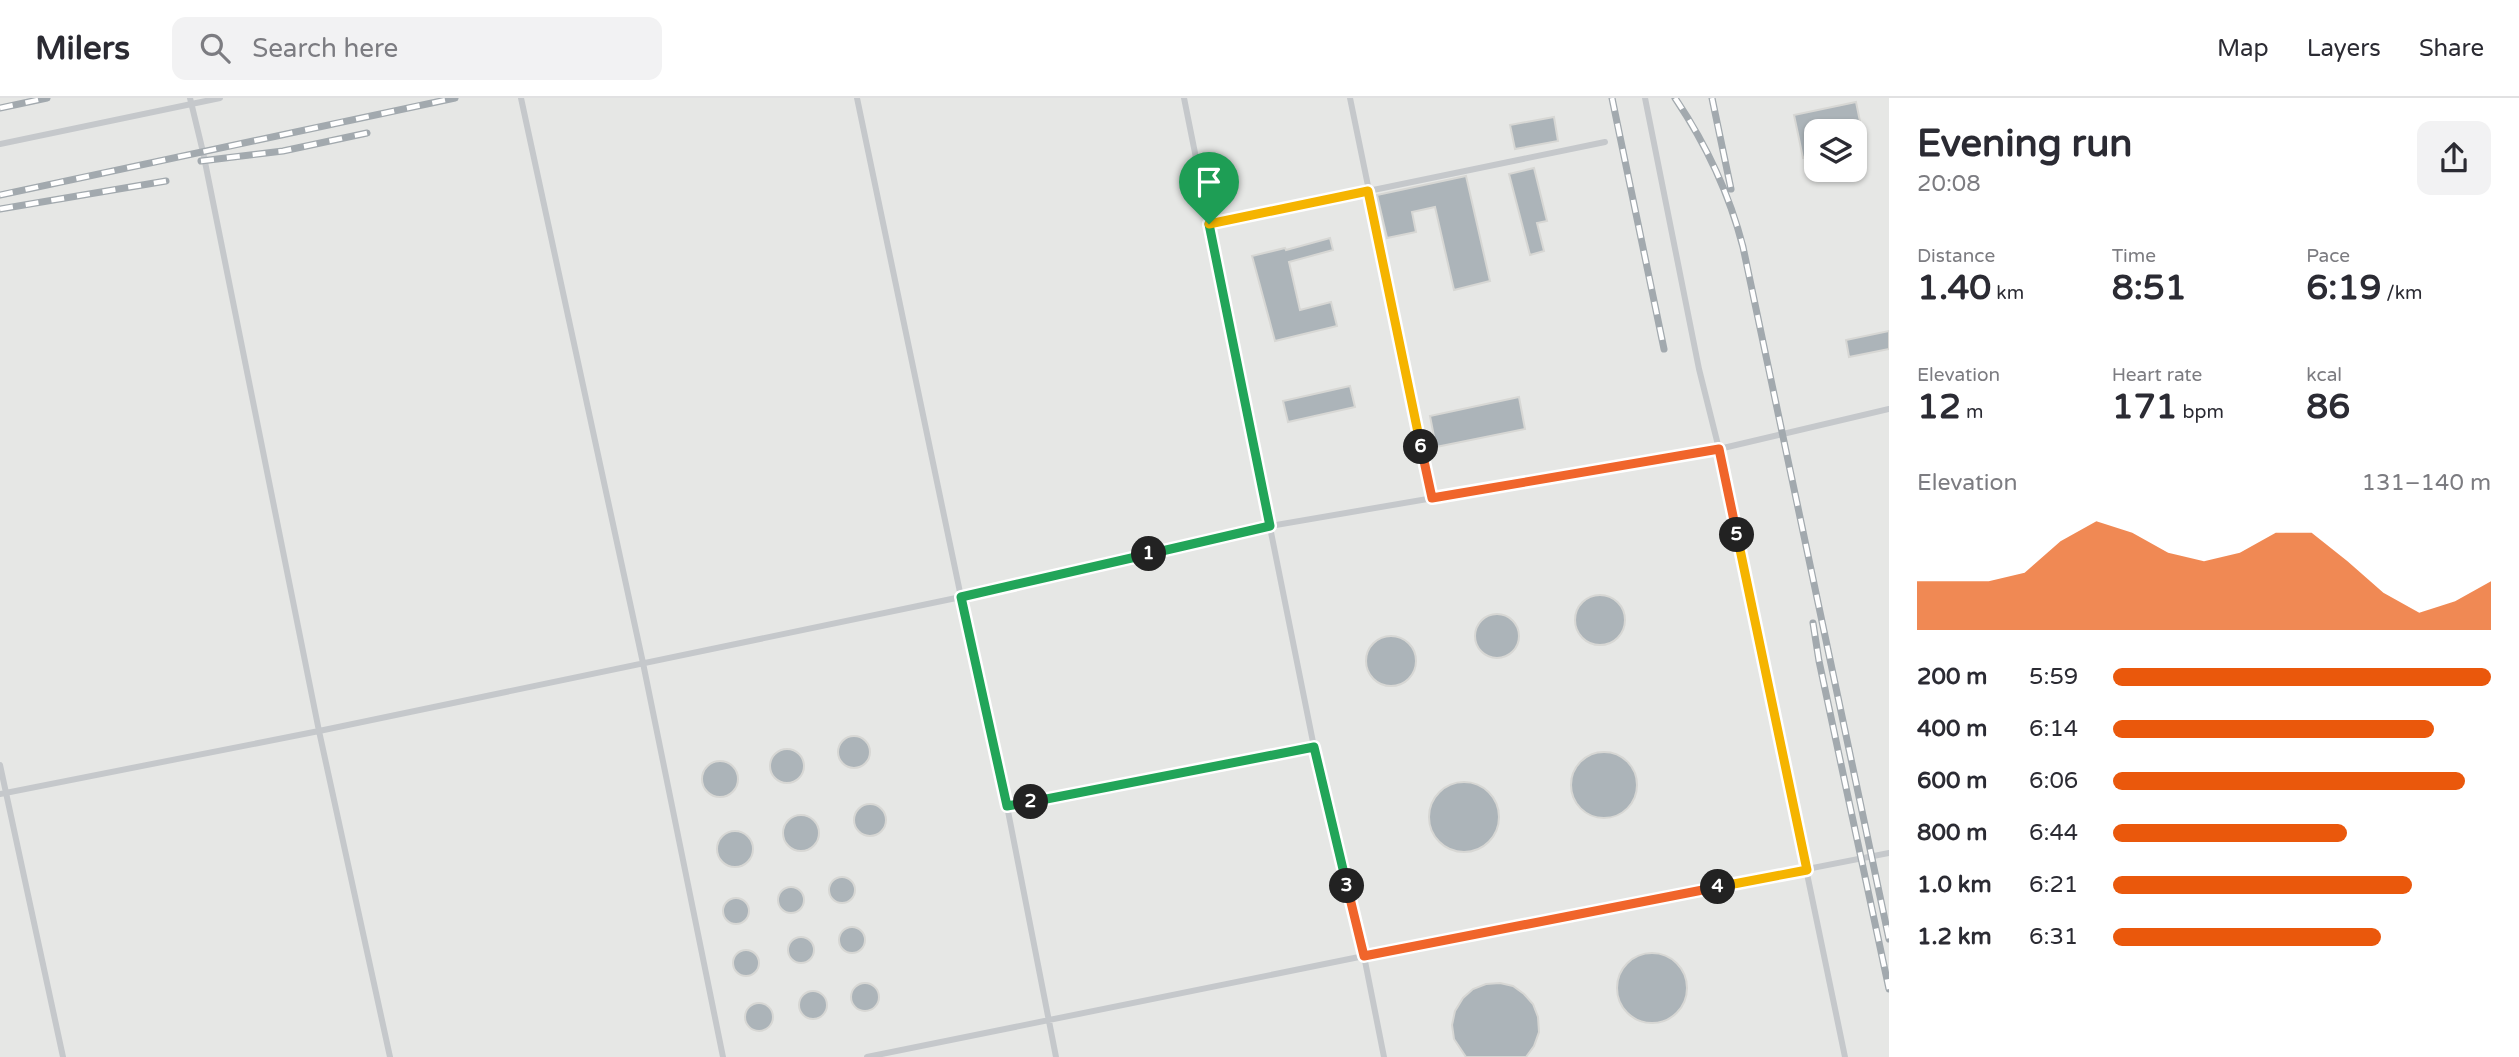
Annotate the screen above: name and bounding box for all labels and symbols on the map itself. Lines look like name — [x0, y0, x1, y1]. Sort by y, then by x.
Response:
pin — [1179, 152, 1239, 224]
pin: 6 — [1404, 430, 1438, 464]
pin: 5 — [1720, 518, 1754, 552]
pin: 1 — [1132, 536, 1166, 572]
pin: 2 — [1014, 784, 1048, 820]
pin: 3 — [1330, 868, 1364, 904]
pin: 4 — [1700, 870, 1736, 904]

